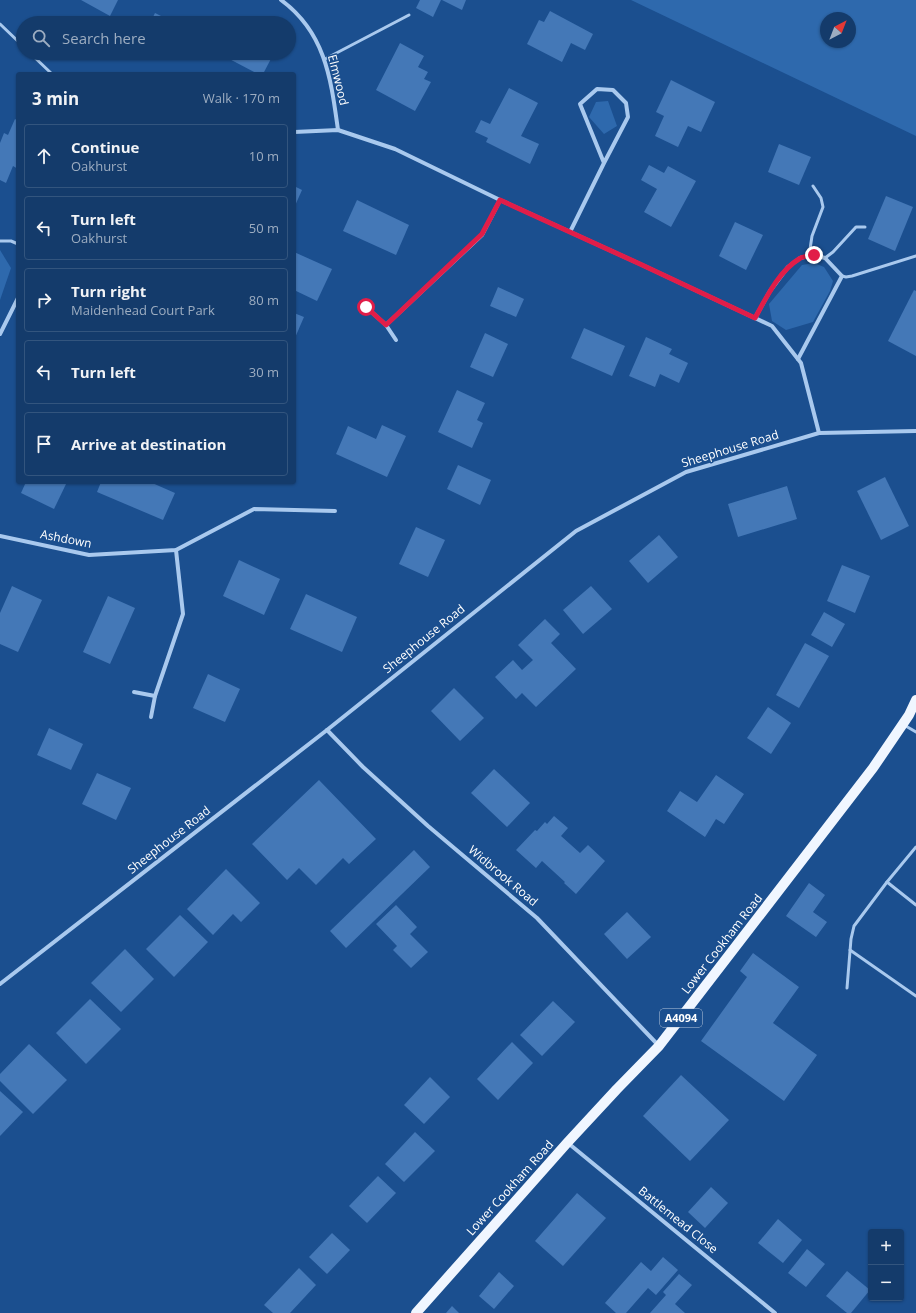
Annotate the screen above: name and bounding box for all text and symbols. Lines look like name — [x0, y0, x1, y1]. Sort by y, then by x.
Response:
north arrow — [820, 12, 856, 48]
search box — [16, 16, 296, 60]
icon: search — [30, 27, 52, 49]
text: Search here — [62, 28, 146, 48]
street label: Elmwood — [324, 53, 353, 107]
text: 3 min — [32, 87, 79, 110]
text: Walk · 170 m — [203, 89, 280, 107]
text: Continue — [71, 137, 139, 157]
icon: ahead — [33, 145, 55, 167]
text: 10 m — [249, 147, 279, 165]
text: Oakhurst — [71, 157, 127, 175]
text: Turn left — [71, 209, 136, 229]
icon: left — [33, 217, 55, 239]
text: 50 m — [249, 219, 279, 237]
text: Oakhurst — [71, 229, 127, 247]
route end — [805, 246, 823, 264]
text: Turn right — [71, 281, 146, 301]
icon: right — [33, 289, 55, 311]
text: 80 m — [249, 291, 279, 309]
route start — [357, 298, 375, 316]
text: Maidenhead Court Park — [71, 301, 215, 319]
icon: left — [33, 361, 55, 383]
text: Turn left — [71, 362, 136, 382]
text: 30 m — [249, 363, 279, 381]
street label: Sheephouse Road — [679, 426, 781, 471]
icon: arrive — [33, 433, 55, 455]
text: Arrive at destination — [71, 434, 226, 454]
street label: Ashdown — [39, 525, 93, 552]
street label: Sheephouse Road — [379, 600, 468, 677]
street label: Sheephouse Road — [124, 802, 214, 877]
street label: Widbrook Road — [465, 841, 542, 910]
street label: Lower Cookham Road — [677, 890, 766, 997]
road number: A4094 — [660, 1009, 702, 1027]
street label: Lower Cookham Road — [462, 1136, 557, 1239]
street label: Battlemead Close — [635, 1182, 722, 1257]
map controls — [868, 1229, 904, 1301]
button: + — [868, 1229, 904, 1265]
button: − — [868, 1265, 904, 1301]

